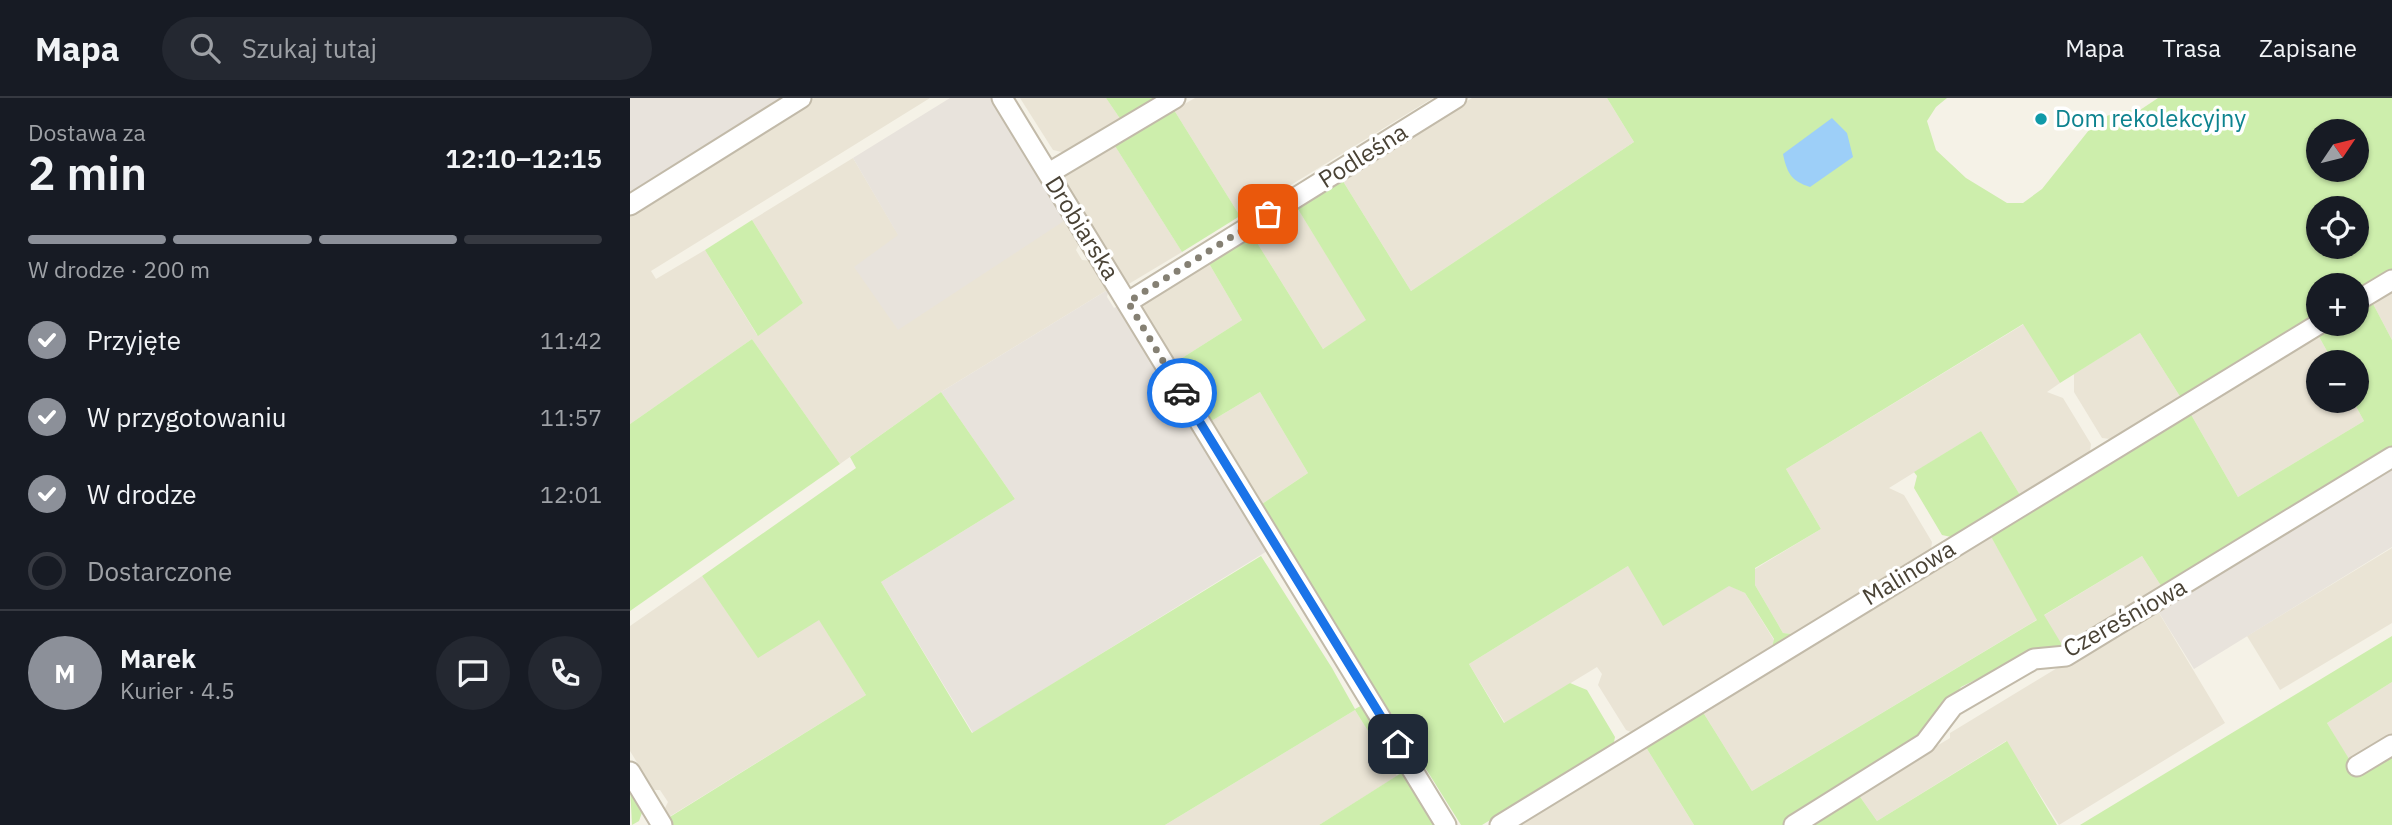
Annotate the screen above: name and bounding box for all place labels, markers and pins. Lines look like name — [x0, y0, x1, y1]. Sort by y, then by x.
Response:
place label: Dom rekolekcyjny — [2055, 102, 2246, 134]
marker: Dom rekolekcyjny — [2033, 111, 2049, 127]
pin — [1238, 184, 1298, 244]
pin — [1368, 714, 1428, 774]

